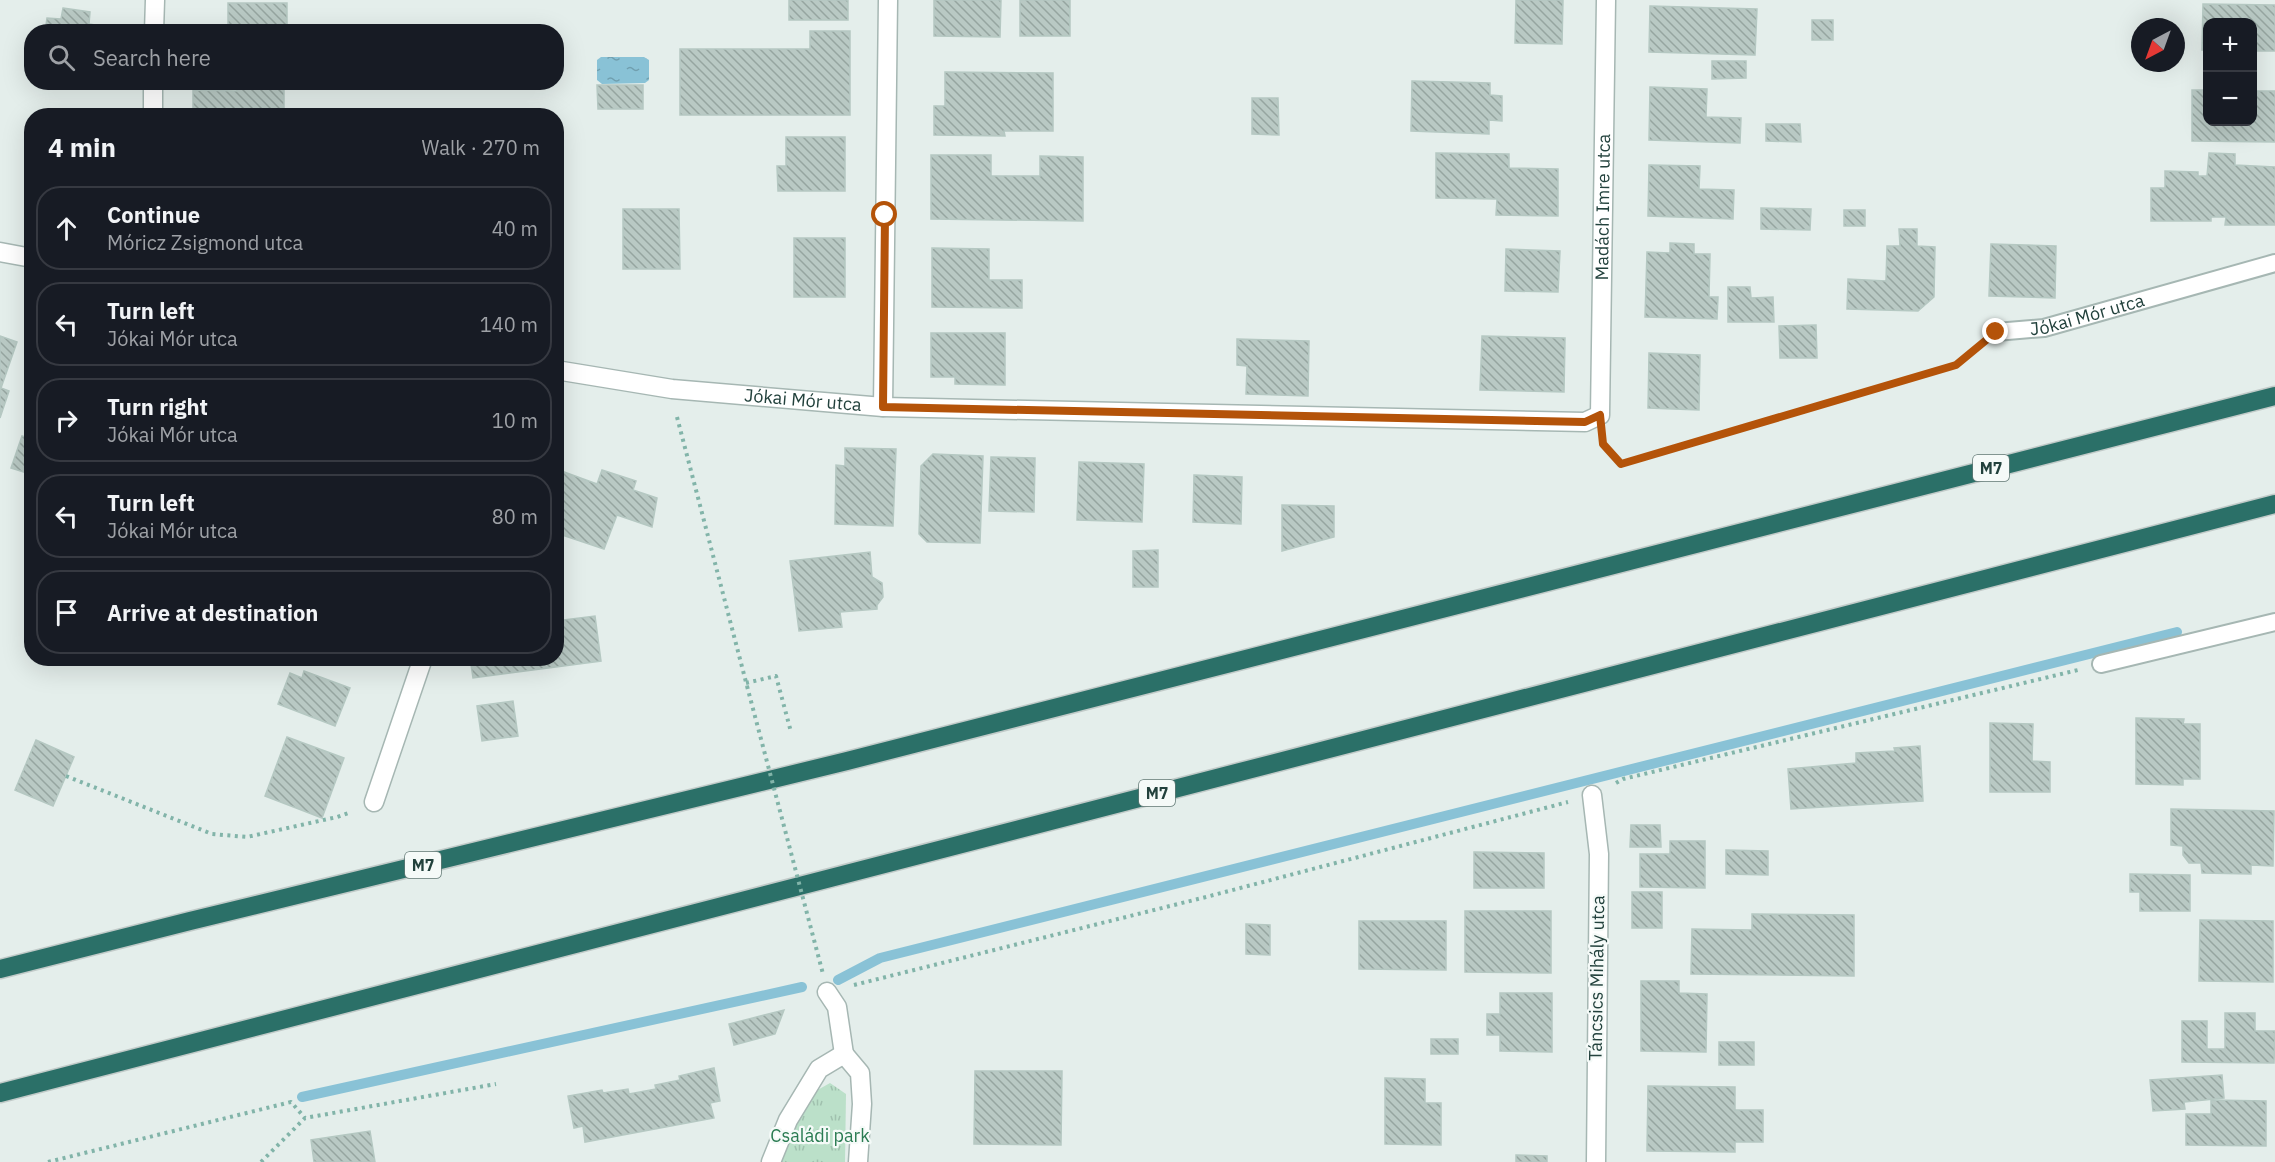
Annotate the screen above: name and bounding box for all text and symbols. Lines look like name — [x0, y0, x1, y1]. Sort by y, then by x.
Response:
north arrow — [2131, 18, 2185, 72]
map controls — [2203, 18, 2257, 126]
button: + — [2203, 18, 2257, 72]
search box — [24, 24, 564, 90]
icon: search — [45, 41, 78, 74]
text: Search here — [93, 43, 211, 72]
button: − — [2203, 72, 2257, 126]
text: 4 min — [48, 130, 116, 164]
street label: Madách Imre utca — [1590, 133, 1615, 281]
text: Walk · 270 m — [422, 134, 540, 161]
text: Continue — [107, 200, 200, 229]
route start — [871, 201, 897, 227]
icon: ahead — [50, 212, 83, 245]
text: 40 m — [492, 215, 538, 242]
text: Móricz Zsigmond utca — [107, 229, 303, 256]
street label: Jókai Mór utca — [2029, 288, 2147, 340]
text: Turn left — [107, 296, 195, 325]
icon: left — [50, 308, 83, 341]
text: 140 m — [480, 311, 538, 338]
route end — [1982, 318, 2008, 344]
text: Jókai Mór utca — [107, 325, 238, 352]
street label: Jókai Mór utca — [743, 383, 863, 416]
text: Turn right — [107, 392, 208, 421]
icon: right — [50, 404, 83, 437]
text: 10 m — [492, 407, 538, 434]
text: Jókai Mór utca — [107, 421, 238, 448]
road number: M7 — [1973, 455, 2009, 481]
text: Turn left — [107, 488, 195, 517]
icon: left — [50, 500, 83, 533]
text: 80 m — [492, 503, 538, 530]
text: Jókai Mór utca — [107, 517, 238, 544]
icon: arrive — [50, 596, 83, 629]
text: Arrive at destination — [107, 598, 318, 627]
road number: M7 — [1139, 780, 1175, 806]
road number: M7 — [405, 852, 441, 878]
street label: Táncsics Mihály utca — [1584, 895, 1609, 1061]
park label: Családi park — [770, 1124, 870, 1147]

